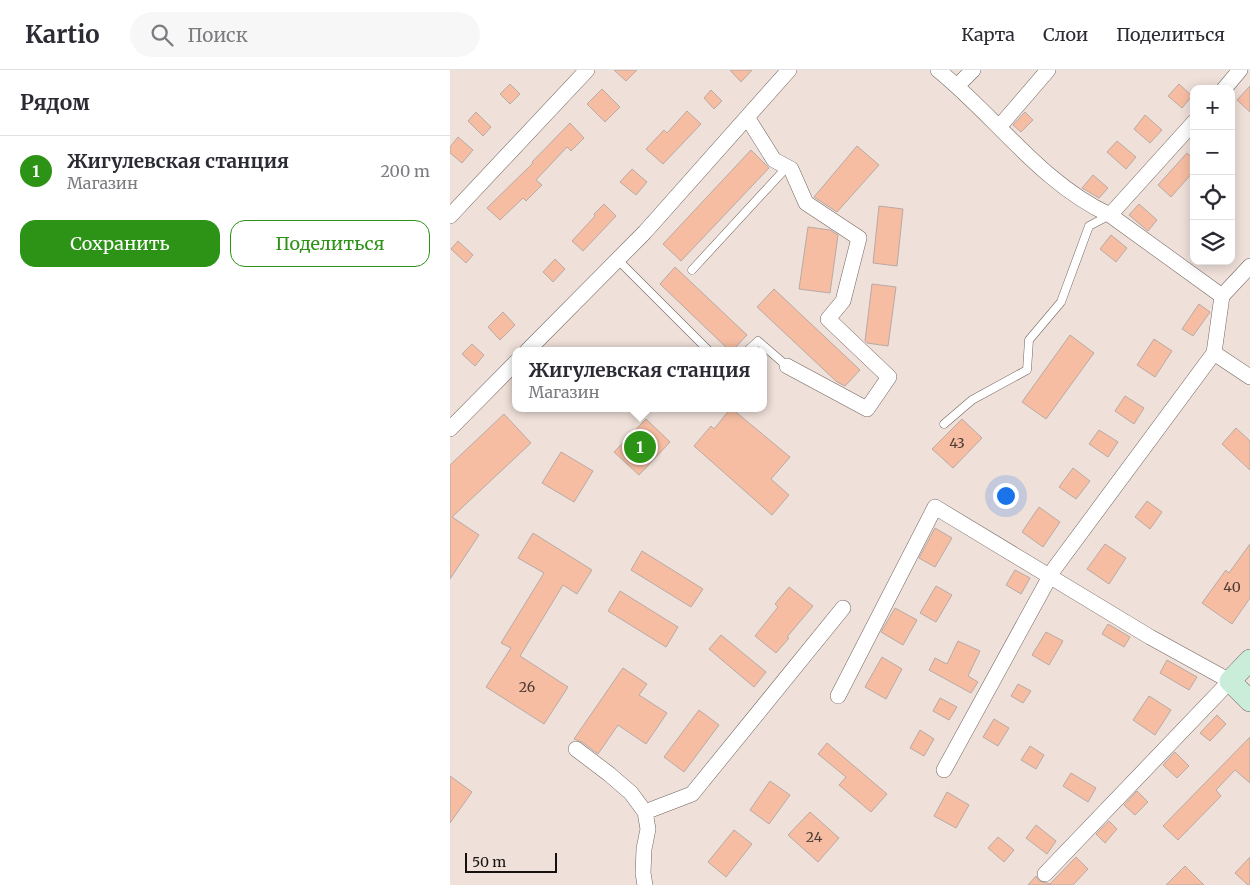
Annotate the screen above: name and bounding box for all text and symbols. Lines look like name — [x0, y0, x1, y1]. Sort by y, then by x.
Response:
search box — [130, 12, 480, 57]
text: Kartio — [25, 19, 100, 50]
icon: search — [148, 21, 176, 49]
text: Поиск — [188, 23, 248, 47]
text: Карта — [961, 23, 1015, 46]
text: Слои — [1043, 23, 1088, 46]
text: Поделиться — [1116, 23, 1225, 46]
map controls — [1190, 85, 1235, 265]
button: + — [1190, 85, 1235, 130]
text: Рядом — [20, 89, 90, 116]
button: − — [1190, 130, 1235, 175]
text: Жигулевская станция — [67, 149, 289, 173]
text: 1 — [32, 161, 40, 181]
text: 200 m — [380, 161, 430, 181]
text: Магазин — [67, 173, 138, 193]
button: locate — [1190, 175, 1235, 220]
button: Сохранить — [20, 220, 220, 267]
button: Поделиться — [230, 220, 430, 267]
button: layers — [1190, 220, 1235, 265]
popup — [512, 347, 767, 412]
text: Жигулевская станция — [529, 358, 750, 382]
text: Магазин — [529, 382, 599, 402]
pin: 1 — [624, 428, 656, 466]
house number: 43 — [949, 434, 965, 452]
your location — [993, 483, 1019, 509]
house number: 40 — [1223, 578, 1241, 596]
house number: 26 — [519, 678, 535, 696]
house number: 24 — [806, 828, 823, 846]
scale bar — [465, 850, 558, 873]
text: 50 m — [472, 853, 506, 871]

